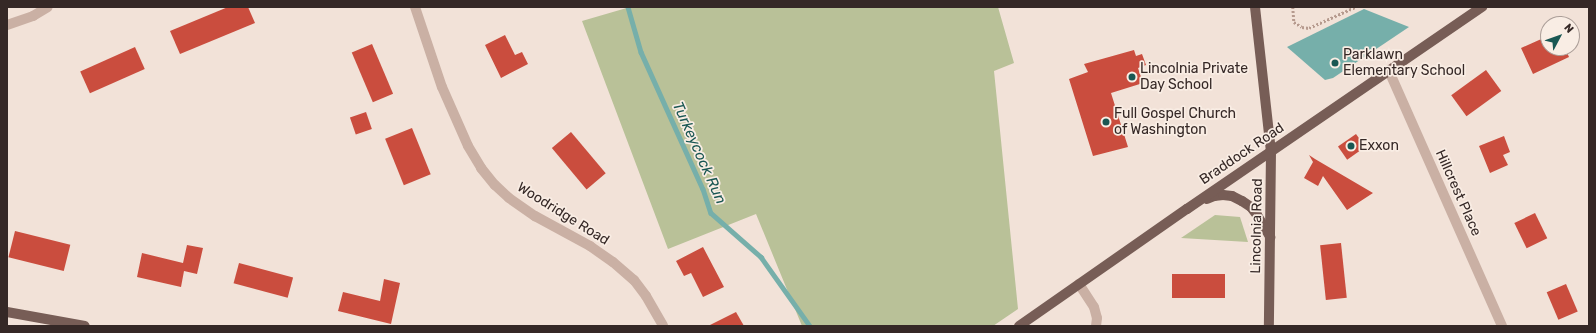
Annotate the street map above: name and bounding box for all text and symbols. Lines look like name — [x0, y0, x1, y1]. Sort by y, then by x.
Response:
north arrow — [1540, 16, 1580, 56]
text: N — [1561, 21, 1576, 36]
place label: Parklawn Elementary School — [1343, 47, 1466, 80]
marker: Parklawn Elementary School — [1330, 58, 1340, 68]
place label: Lincolnia Private Day School — [1140, 61, 1248, 94]
marker: Lincolnia Private Day School — [1127, 72, 1137, 82]
water label: Turkeycock Run — [668, 99, 730, 207]
place label: Full Gospel Church of Washington — [1114, 106, 1236, 138]
marker: Full Gospel Church of Washington — [1101, 117, 1111, 127]
street label: Braddock Road — [1196, 119, 1288, 189]
place label: Exxon — [1359, 138, 1399, 154]
marker: Exxon — [1346, 141, 1356, 151]
street label: Hillcrest Place — [1431, 147, 1485, 239]
street label: Lincolnia Road — [1248, 178, 1266, 274]
street label: Woodridge Road — [514, 179, 612, 249]

